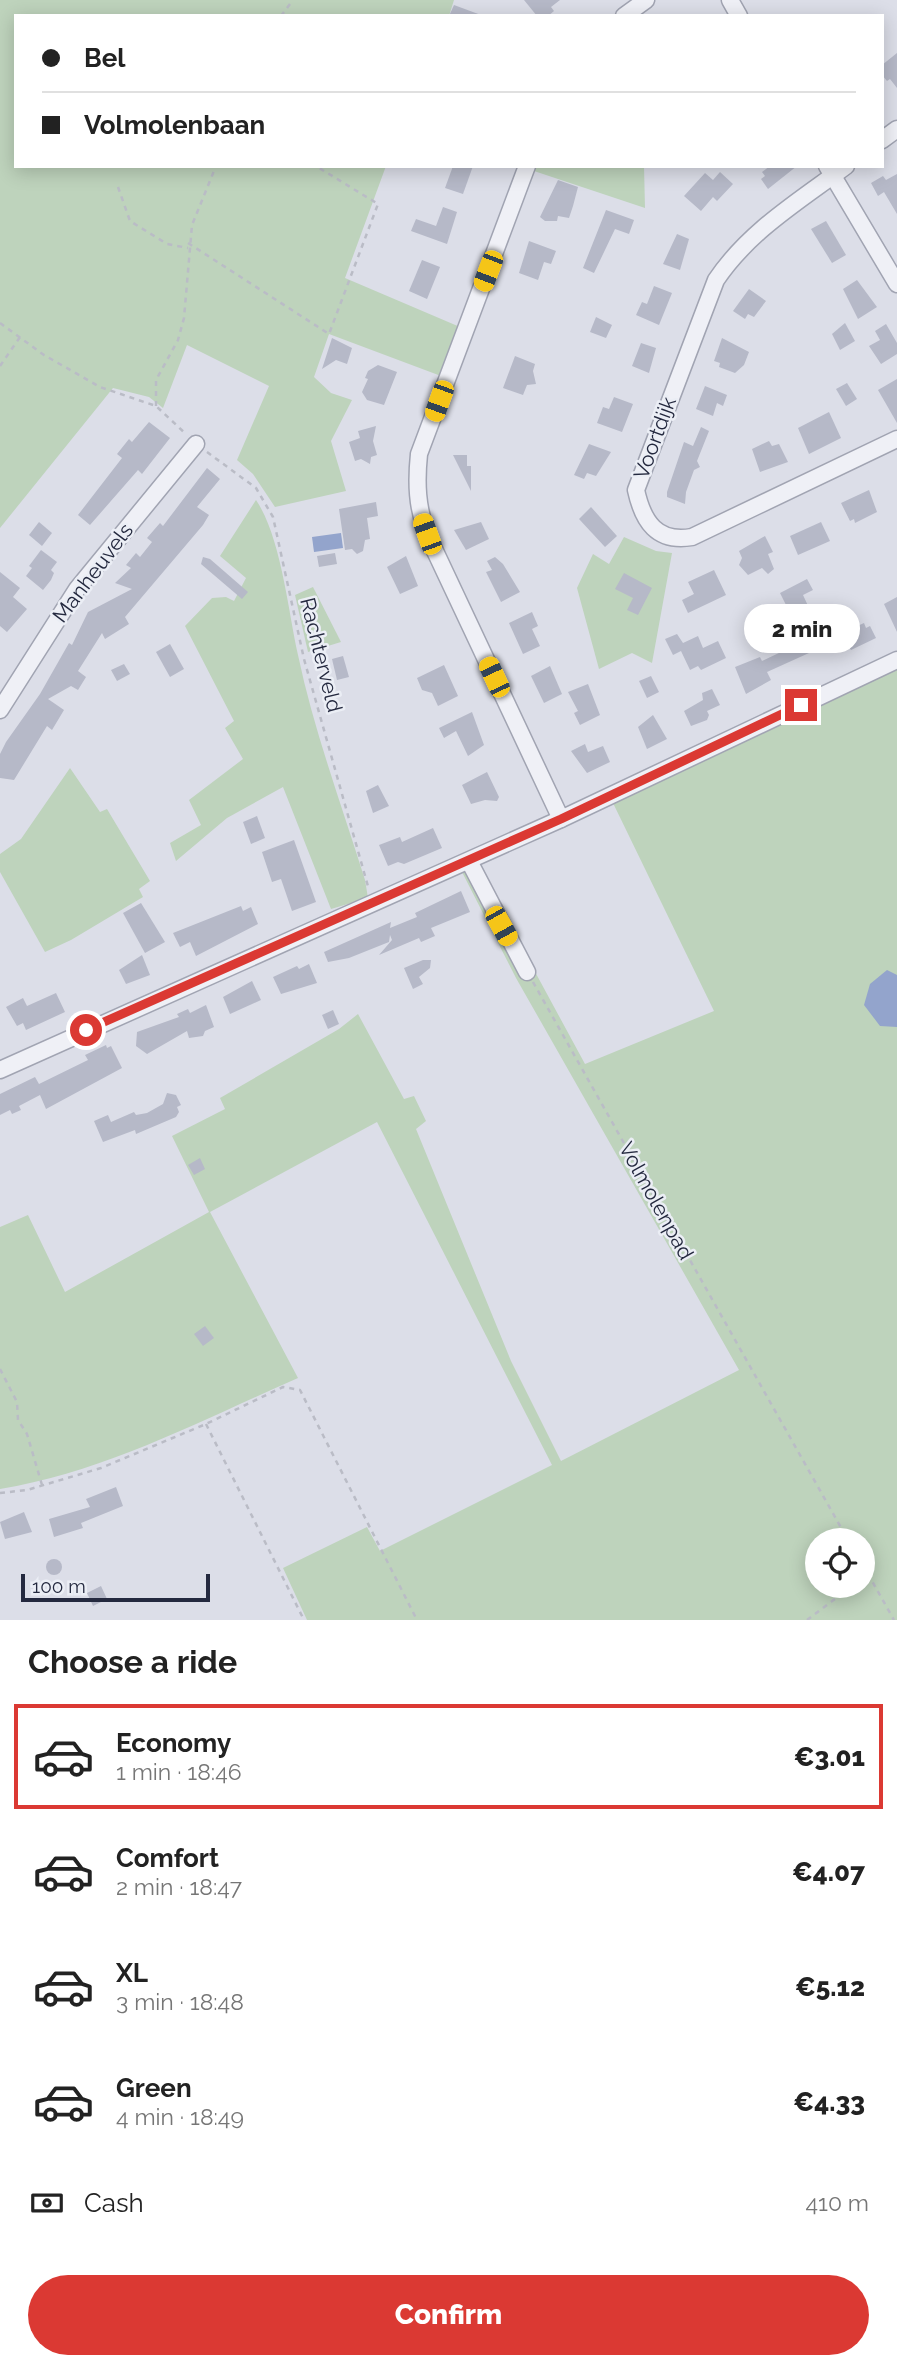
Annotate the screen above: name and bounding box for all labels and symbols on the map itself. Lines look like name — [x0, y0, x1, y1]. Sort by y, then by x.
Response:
car — [471, 248, 506, 294]
car — [422, 378, 457, 424]
street label: Voortdijk — [628, 393, 681, 482]
car — [410, 511, 445, 557]
street label: Manheuvels — [47, 518, 138, 627]
street label: Rachterveld — [295, 595, 348, 715]
callout: 2 min — [743, 604, 859, 652]
car — [476, 654, 513, 700]
route end — [785, 689, 817, 721]
car — [482, 903, 521, 949]
route start — [70, 1014, 102, 1046]
street label: Volmolenpad — [614, 1138, 699, 1264]
scale bar — [21, 1571, 210, 1603]

